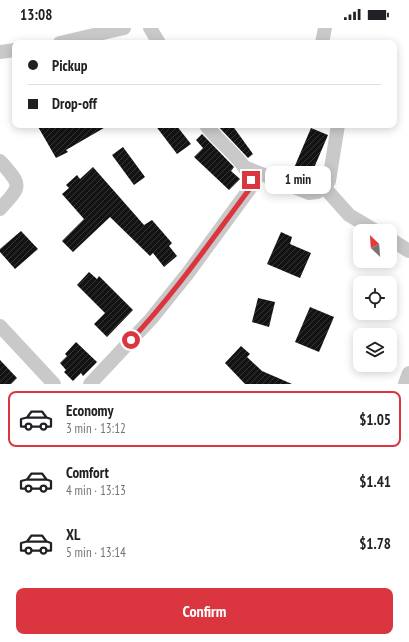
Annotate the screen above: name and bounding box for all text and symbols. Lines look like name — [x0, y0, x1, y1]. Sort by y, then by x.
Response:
text: 13:08 — [20, 5, 52, 24]
text: Pickup — [52, 56, 87, 75]
text: Drop-off — [52, 94, 97, 113]
callout: 1 min — [265, 166, 331, 194]
route end — [242, 171, 260, 189]
text: 1 min — [285, 171, 311, 188]
north arrow — [353, 224, 397, 268]
map controls — [353, 224, 397, 372]
button: locate — [353, 276, 397, 320]
button: layers — [353, 328, 397, 372]
route start — [122, 331, 140, 349]
icon: car — [18, 401, 54, 437]
text: Economy — [66, 401, 114, 420]
text: $1.05 — [359, 410, 391, 429]
text: 3 min · 13:12 — [66, 420, 126, 437]
icon: car — [18, 463, 54, 499]
text: Comfort — [66, 463, 109, 482]
text: $1.41 — [359, 472, 391, 491]
text: 4 min · 13:13 — [66, 482, 126, 499]
icon: car — [18, 525, 54, 561]
text: XL — [66, 525, 80, 544]
text: $1.78 — [359, 534, 391, 553]
text: 5 min · 13:14 — [66, 544, 126, 561]
button: Confirm — [16, 588, 393, 634]

